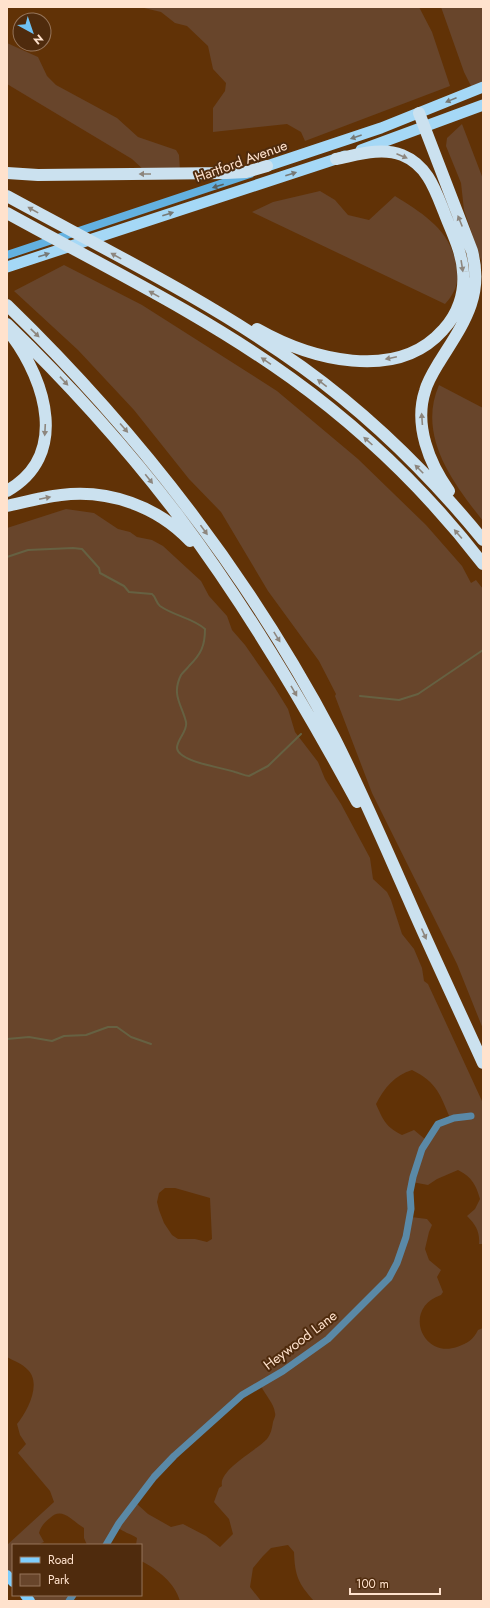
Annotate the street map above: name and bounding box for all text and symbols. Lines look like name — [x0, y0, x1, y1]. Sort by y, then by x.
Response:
north arrow — [12, 12, 52, 52]
text: N — [30, 31, 47, 49]
one-way arrow — [445, 97, 456, 103]
one-way arrow — [350, 134, 362, 140]
street label: Hartford Avenue — [192, 135, 290, 187]
one-way arrow — [396, 153, 408, 159]
one-way arrow — [285, 170, 297, 176]
one-way arrow — [138, 171, 151, 177]
one-way arrow — [212, 183, 224, 189]
one-way arrow — [27, 207, 39, 214]
one-way arrow — [162, 211, 174, 217]
one-way arrow — [457, 215, 463, 227]
one-way arrow — [38, 251, 50, 257]
one-way arrow — [110, 253, 122, 260]
one-way arrow — [459, 260, 465, 272]
one-way arrow — [148, 291, 160, 298]
one-way arrow — [30, 328, 40, 337]
one-way arrow — [385, 355, 397, 361]
one-way arrow — [261, 357, 271, 365]
one-way arrow — [59, 376, 69, 386]
one-way arrow — [317, 378, 328, 387]
one-way arrow — [418, 413, 425, 425]
one-way arrow — [119, 422, 128, 433]
one-way arrow — [42, 424, 49, 436]
one-way arrow — [363, 436, 373, 445]
one-way arrow — [415, 464, 424, 474]
one-way arrow — [145, 474, 154, 485]
one-way arrow — [39, 494, 51, 500]
one-way arrow — [200, 524, 208, 535]
one-way arrow — [454, 529, 463, 539]
one-way arrow — [273, 632, 281, 642]
one-way arrow — [290, 685, 297, 697]
one-way arrow — [422, 928, 428, 940]
street label: Heywood Lane — [259, 1306, 341, 1374]
legend — [12, 1544, 142, 1596]
text: Road — [48, 1551, 74, 1569]
scale bar — [350, 1570, 440, 1596]
text: Park — [48, 1571, 70, 1589]
text: 100 m — [356, 1575, 389, 1593]

